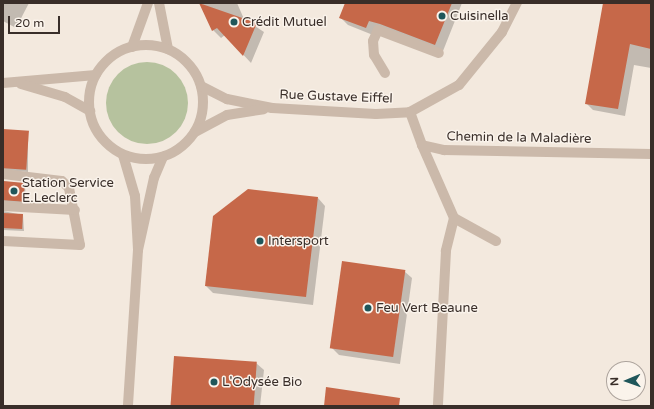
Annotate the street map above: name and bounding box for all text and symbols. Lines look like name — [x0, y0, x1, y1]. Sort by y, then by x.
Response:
scale bar — [10, 8, 62, 34]
place label: Cuisinella — [450, 8, 509, 24]
marker: Cuisinella — [437, 11, 447, 21]
place label: Crédit Mutuel — [242, 14, 327, 30]
text: 20 m — [15, 16, 44, 30]
marker: Crédit Mutuel — [229, 17, 239, 27]
street label: Rue Gustave Eiffel — [279, 87, 393, 107]
street label: Chemin de la Maladière — [446, 129, 592, 147]
place label: Station Service E.Leclerc — [22, 176, 114, 207]
marker: Station Service E.Leclerc — [9, 186, 19, 196]
place label: Intersport — [268, 233, 329, 249]
marker: Intersport — [255, 236, 265, 246]
place label: Feu Vert Beaune — [376, 300, 478, 316]
marker: Feu Vert Beaune — [363, 303, 373, 313]
north arrow — [606, 361, 646, 401]
place label: L'Odysée Bio — [222, 374, 302, 390]
marker: L'Odysée Bio — [209, 377, 219, 387]
text: N — [608, 377, 621, 386]

